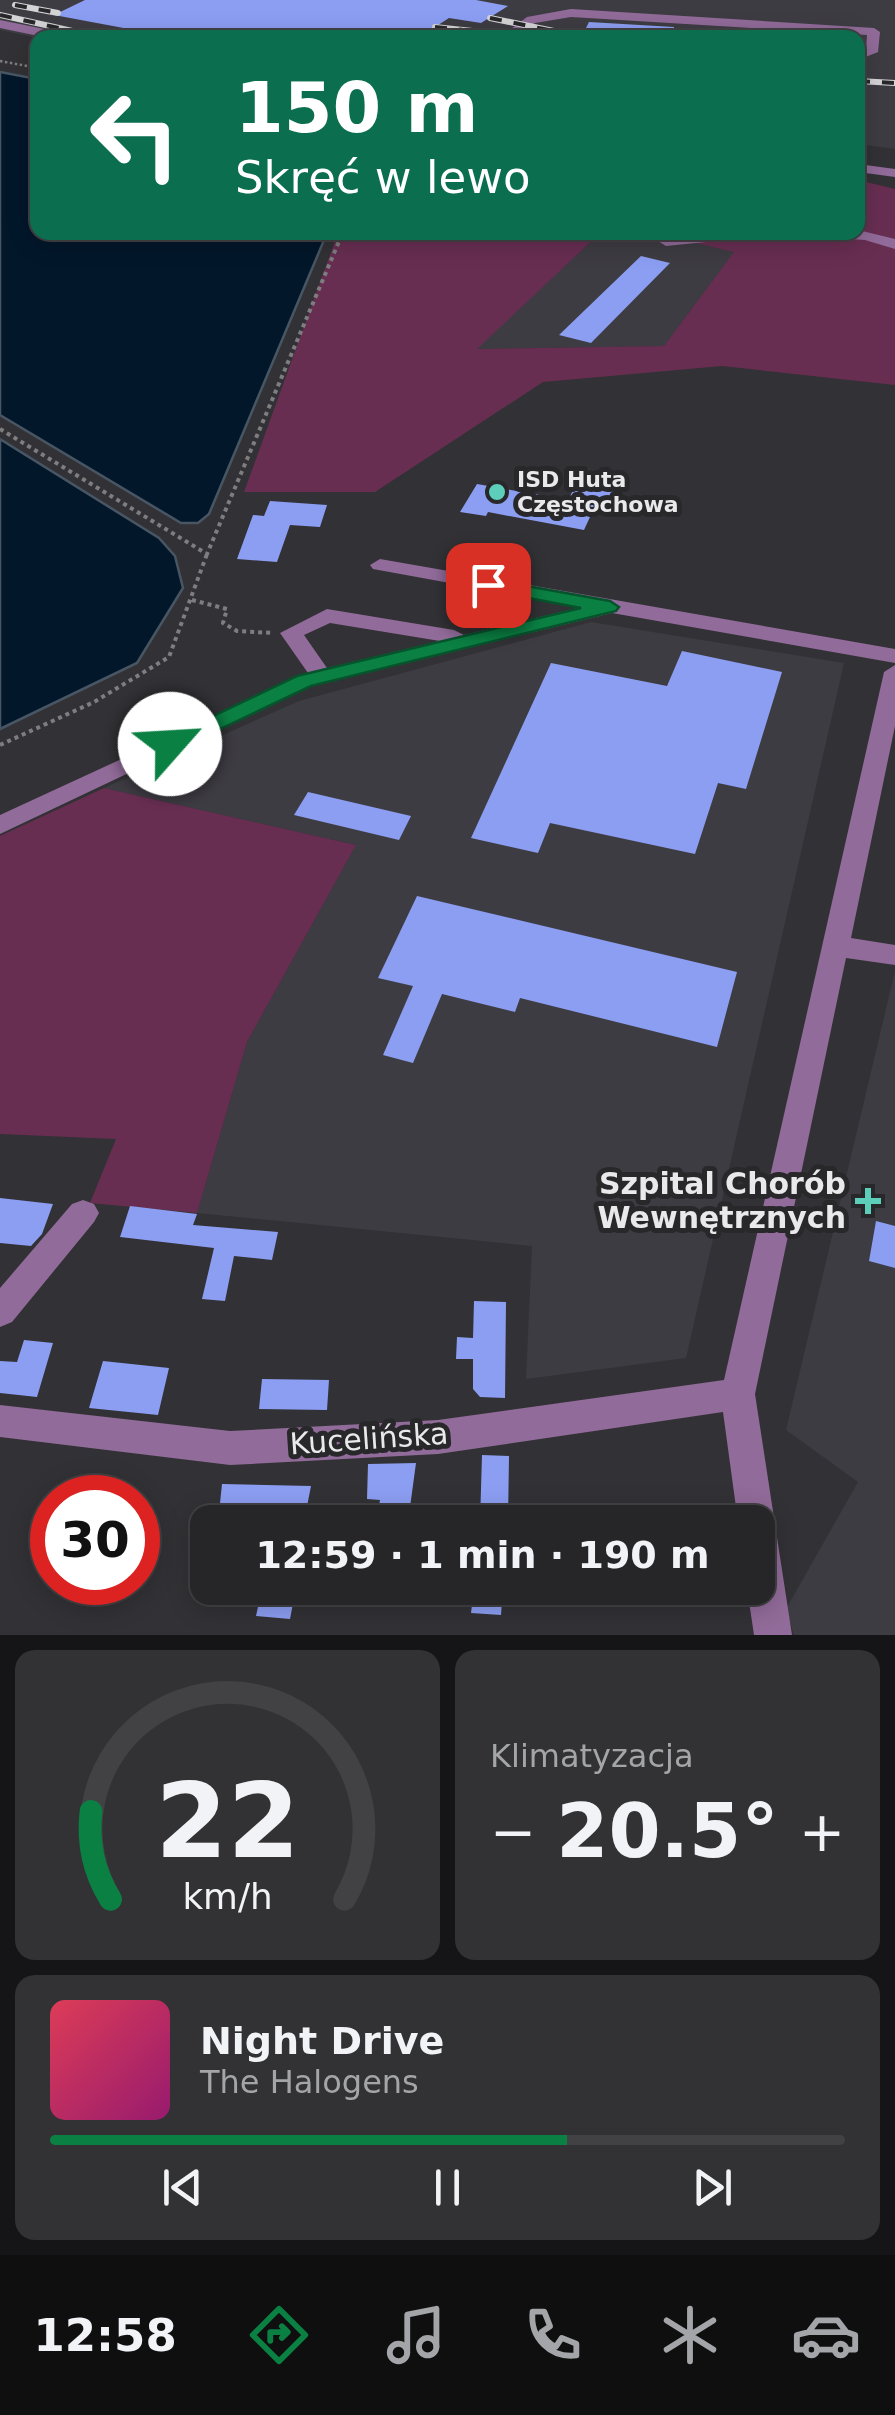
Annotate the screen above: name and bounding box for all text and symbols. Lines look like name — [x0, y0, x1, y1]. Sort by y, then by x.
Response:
text: 150 m — [235, 67, 478, 149]
icon: left — [70, 70, 200, 200]
text: Skręć w lewo — [235, 151, 531, 204]
place label: ISD Huta Częstochowa — [517, 467, 679, 517]
marker: ISD Huta Częstochowa — [486, 481, 508, 503]
pin — [446, 543, 531, 628]
icon: arrive — [461, 558, 516, 613]
position arrow — [118, 692, 222, 796]
place label: Szpital Chorób Wewnętrznych — [598, 1166, 846, 1235]
marker: Szpital Chorób Wewnętrznych — [855, 1188, 881, 1214]
street label: Kucelińska — [289, 1416, 449, 1461]
speed limit sign: 30 — [30, 1475, 160, 1605]
text: 12:59 · 1 min · 190 m — [255, 1533, 710, 1577]
text: Klimatyzacja — [490, 1737, 694, 1775]
text: 22 — [155, 1760, 300, 1882]
text: 20.5° — [556, 1787, 779, 1875]
text: − — [490, 1800, 536, 1864]
text: + — [799, 1800, 845, 1864]
text: km/h — [182, 1876, 273, 1917]
text: Night Drive — [200, 2019, 444, 2063]
text: The Halogens — [200, 2063, 419, 2101]
icon: previous — [155, 2160, 210, 2215]
icon: pause — [420, 2160, 475, 2215]
icon: next — [685, 2160, 740, 2215]
icon: directions — [244, 2300, 314, 2370]
icon: music — [381, 2300, 451, 2370]
icon: phone — [518, 2300, 588, 2370]
icon: climate — [655, 2300, 725, 2370]
icon: car — [791, 2300, 861, 2370]
text: 12:58 — [33, 2309, 177, 2362]

